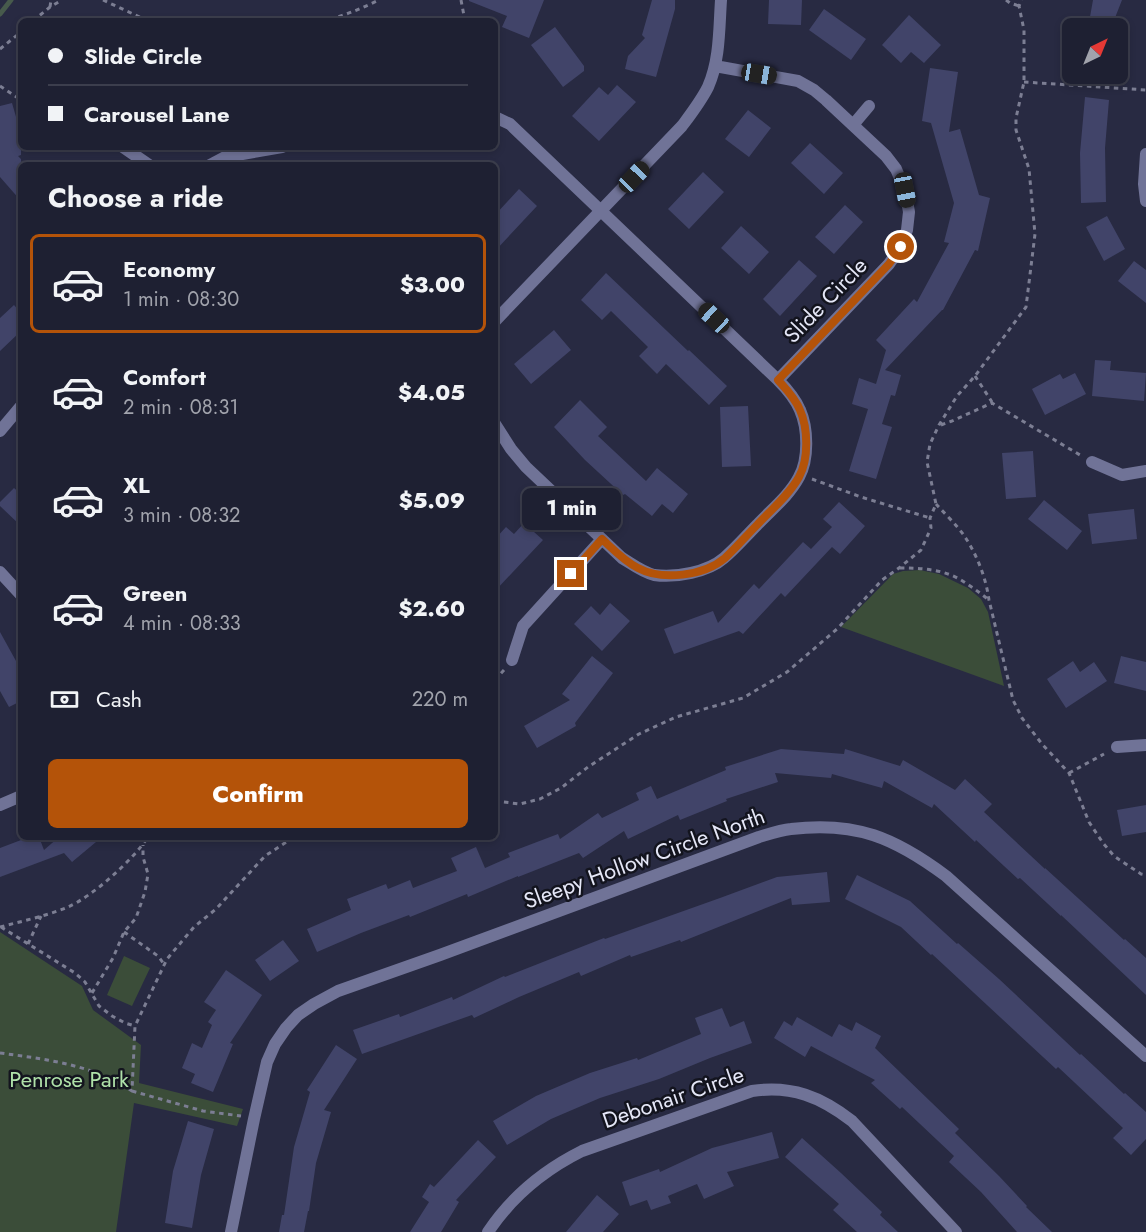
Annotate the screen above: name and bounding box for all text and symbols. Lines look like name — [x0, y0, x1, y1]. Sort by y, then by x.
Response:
north arrow — [1062, 18, 1128, 84]
map controls — [1062, 18, 1128, 84]
text: Slide Circle — [84, 40, 202, 72]
car — [740, 62, 778, 86]
text: Carousel Lane — [84, 98, 230, 130]
car — [615, 158, 653, 196]
car — [893, 171, 917, 209]
text: Choose a ride — [48, 178, 223, 217]
route start — [887, 233, 914, 260]
street label: Slide Circle — [776, 250, 874, 350]
text: Economy — [123, 253, 215, 285]
icon: car — [51, 257, 105, 311]
text: $3.00 — [400, 268, 465, 300]
text: 1 min · 08:30 — [123, 285, 239, 314]
car — [695, 299, 733, 337]
text: Comfort — [123, 361, 206, 393]
icon: car — [51, 365, 105, 419]
text: $4.05 — [398, 376, 465, 408]
text: 2 min · 08:31 — [123, 393, 239, 422]
text: XL — [123, 469, 150, 501]
icon: car — [51, 473, 105, 527]
text: $5.09 — [399, 484, 465, 516]
callout: 1 min — [522, 487, 620, 529]
text: 1 min — [546, 494, 597, 523]
text: 3 min · 08:32 — [123, 501, 240, 530]
route end — [557, 560, 584, 587]
text: Green — [123, 577, 187, 609]
icon: car — [51, 581, 105, 635]
text: $2.60 — [398, 592, 465, 624]
text: 4 min · 08:33 — [123, 609, 241, 638]
icon: cash — [48, 683, 81, 716]
text: Cash — [96, 683, 142, 715]
text: 220 m — [412, 685, 468, 714]
button: Confirm — [48, 759, 468, 828]
street label: Sleepy Hollow Circle North — [519, 799, 769, 917]
street label: Debonair Circle — [598, 1058, 748, 1136]
park label: Penrose Park — [9, 1063, 129, 1095]

